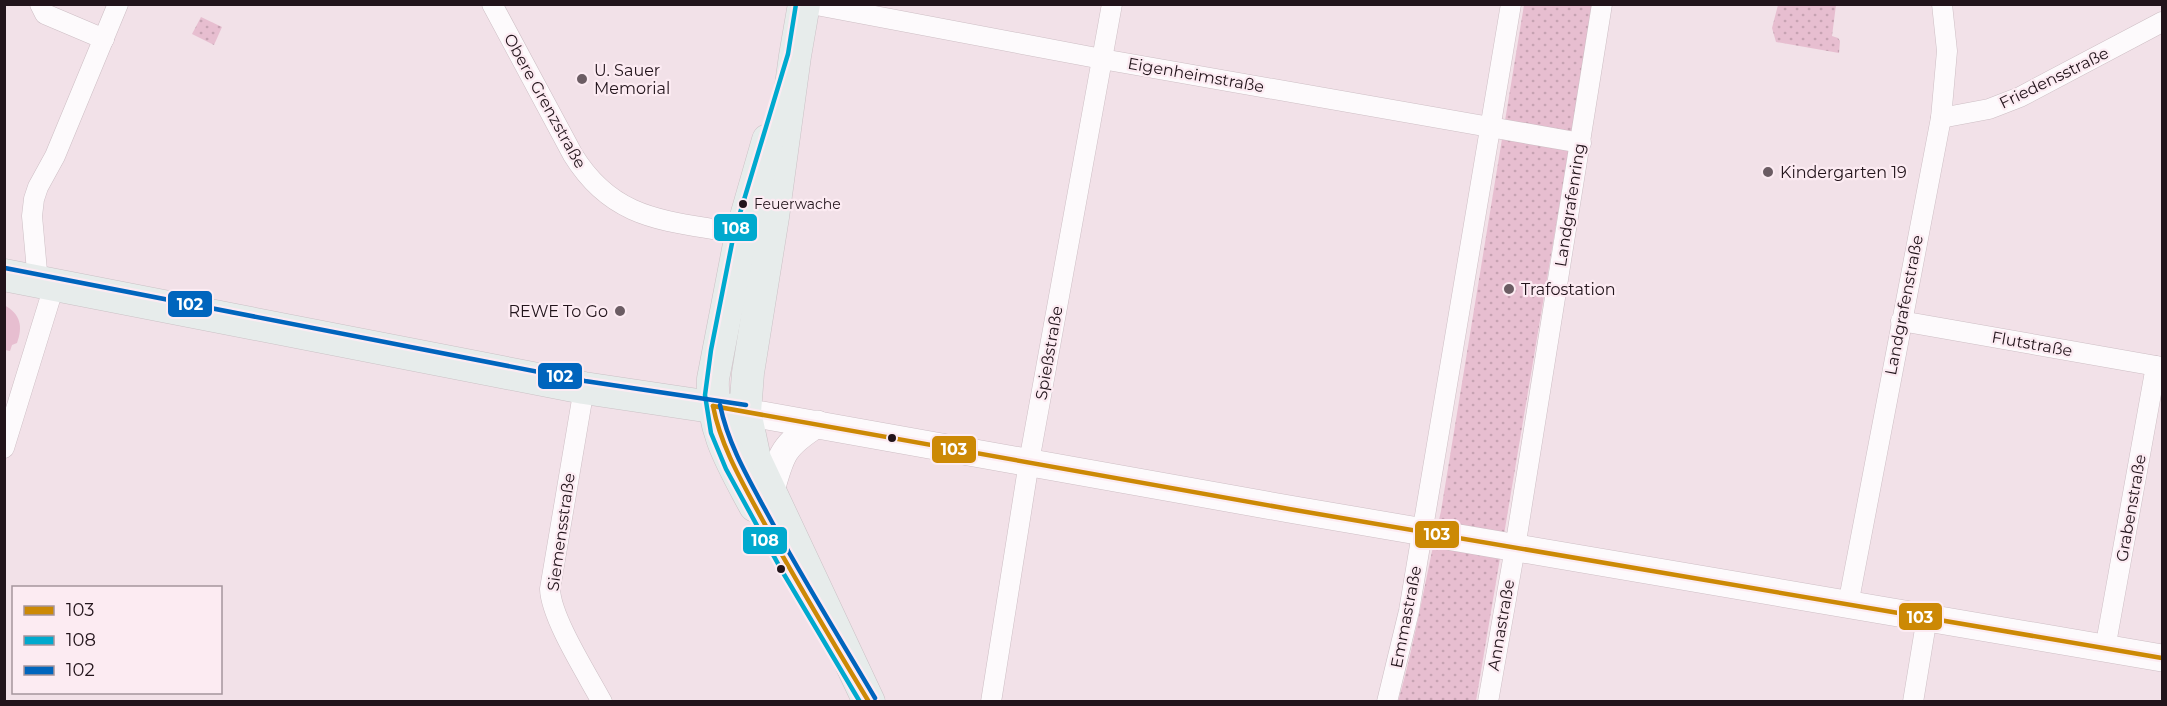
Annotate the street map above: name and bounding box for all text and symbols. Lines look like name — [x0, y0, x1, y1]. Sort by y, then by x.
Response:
street label: Obere Grenzstraße — [500, 30, 590, 172]
street label: Friedensstraße — [1996, 43, 2112, 113]
street label: Eigenheimstraße — [1126, 54, 1266, 96]
place label: U. Sauer Memorial — [594, 61, 670, 98]
marker: U. Sauer Memorial — [575, 72, 589, 86]
street label: Landgrafenring — [1551, 142, 1589, 268]
place label: Kindergarten 19 — [1780, 163, 1907, 182]
marker: Kindergarten 19 — [1761, 165, 1775, 179]
place label: Feuerwache — [754, 195, 841, 213]
marker: Feuerwache — [737, 198, 749, 210]
line badge: 108 — [713, 213, 758, 242]
text: 108 — [722, 219, 750, 238]
street label: Landgrafenstraße — [1881, 233, 1927, 377]
place label: Trafostation — [1521, 280, 1616, 299]
marker: Trafostation — [1502, 282, 1516, 296]
line badge: 102 — [167, 290, 213, 318]
text: 102 — [177, 295, 203, 314]
place label: REWE To Go — [509, 302, 608, 321]
marker: REWE To Go — [613, 304, 627, 318]
street label: Spießstraße — [1031, 304, 1067, 402]
street label: Flutstraße — [1990, 328, 2074, 360]
line badge: 102 — [537, 362, 583, 390]
text: 102 — [547, 367, 573, 386]
unlabelled marker — [886, 432, 898, 444]
line badge: 103 — [931, 435, 977, 464]
text: 103 — [941, 440, 967, 459]
street label: Grabenstraße — [2112, 453, 2150, 563]
street label: Siemensstraße — [543, 472, 579, 592]
line badge: 103 — [1414, 520, 1460, 549]
text: 103 — [1424, 525, 1450, 544]
line badge: 108 — [742, 526, 788, 555]
text: 108 — [751, 531, 779, 550]
unlabelled marker — [775, 563, 787, 575]
street label: Emmastraße — [1387, 564, 1425, 670]
street label: Annastraße — [1484, 578, 1518, 672]
legend — [12, 586, 222, 694]
text: 103 — [66, 599, 94, 621]
line badge: 103 — [1898, 602, 1943, 631]
text: 103 — [1907, 608, 1933, 627]
text: 108 — [66, 629, 96, 651]
text: 102 — [66, 659, 95, 681]

